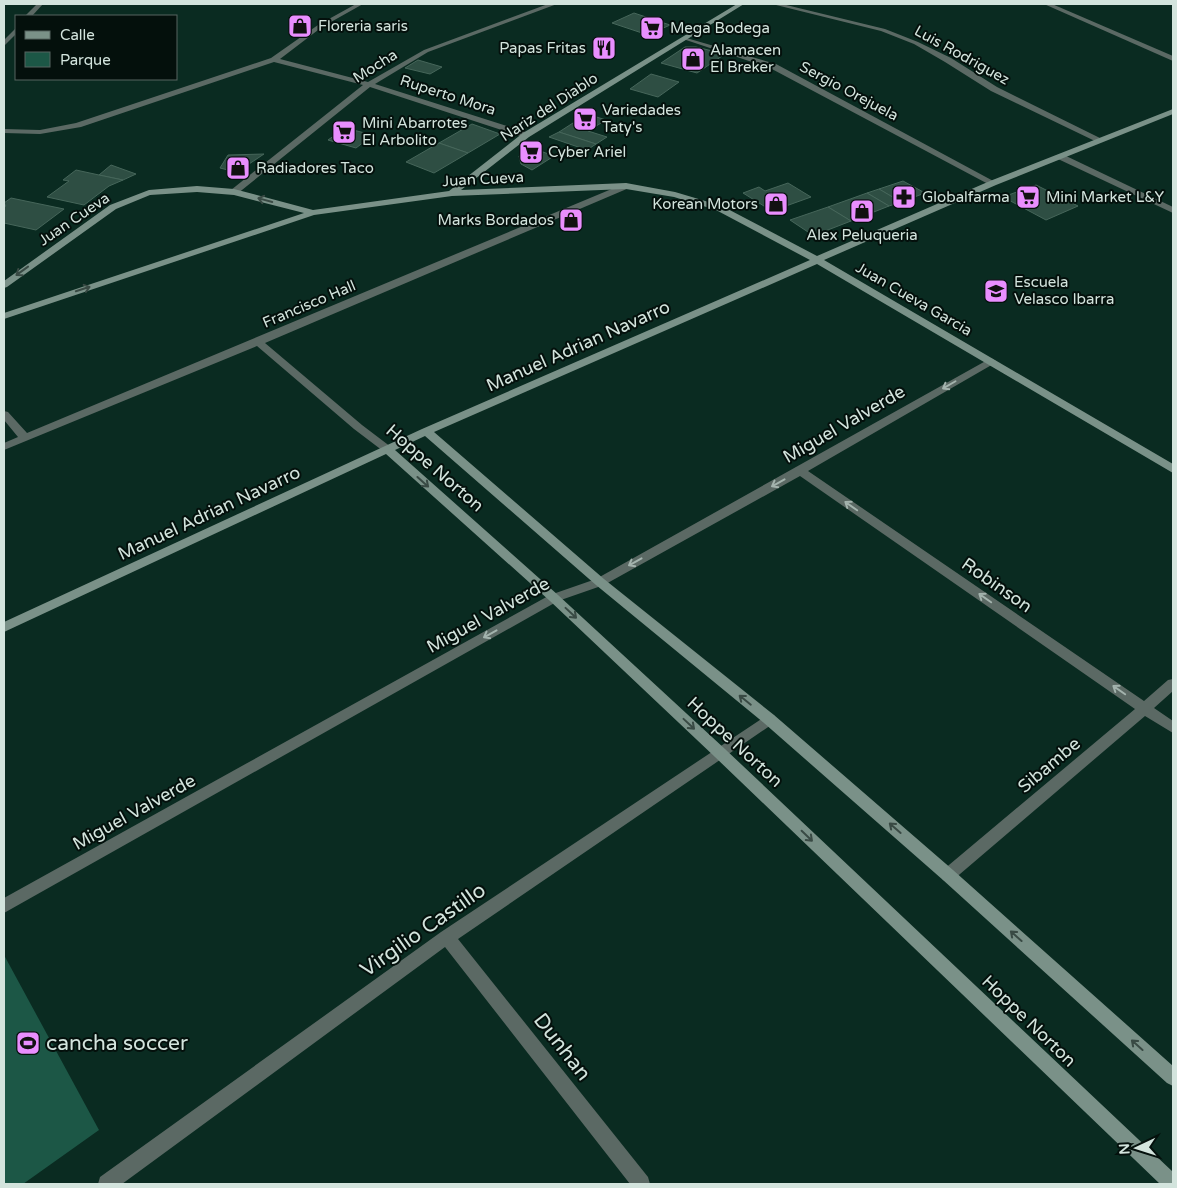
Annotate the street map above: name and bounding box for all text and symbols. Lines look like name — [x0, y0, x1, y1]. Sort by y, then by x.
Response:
shop icon: Floreria saris — [287, 13, 313, 39]
legend — [15, 15, 178, 80]
supermarket icon: Mega Bodega — [639, 15, 665, 41]
place label: Floreria saris — [318, 17, 408, 35]
place label: Mega Bodega — [670, 19, 770, 37]
street label: Luis Rodriguez — [911, 21, 1013, 89]
text: Calle — [60, 26, 95, 44]
restaurant icon: Papas Fritas — [591, 35, 617, 61]
place label: Papas Fritas — [499, 39, 586, 57]
place label: Alamacen El Breker — [710, 41, 781, 76]
street label: Mocha — [349, 45, 401, 87]
shop icon: Alamacen El Breker — [680, 46, 706, 72]
text: Parque — [60, 51, 111, 69]
street label: Sergio Orejuela — [797, 57, 901, 125]
street label: Nariz del Diablo — [497, 69, 601, 145]
street label: Ruperto Mora — [398, 71, 498, 119]
place label: Variedades Taty's — [602, 101, 681, 136]
supermarket icon: Variedades Taty's — [572, 106, 598, 132]
place label: Mini Abarrotes El Arbolito — [362, 114, 467, 149]
supermarket icon: Mini Abarrotes El Arbolito — [331, 119, 357, 145]
supermarket icon: Cyber Ariel — [518, 139, 544, 165]
place label: Cyber Ariel — [548, 143, 626, 161]
shop icon: Radiadores Taco — [225, 155, 251, 181]
place label: Radiadores Taco — [256, 159, 374, 177]
street label: Juan Cueva — [442, 168, 524, 190]
pharmacy icon: Globalfarma — [891, 184, 917, 210]
supermarket icon: Mini Market L&Y — [1015, 184, 1041, 210]
place label: Globalfarma — [922, 188, 1010, 206]
place label: Mini Market L&Y — [1046, 188, 1164, 206]
street label: Juan Cueva — [35, 189, 113, 249]
shop icon: Korean Motors — [763, 191, 789, 217]
one-way arrow — [258, 195, 274, 205]
place label: Korean Motors — [652, 195, 758, 213]
shop icon: Alex Peluqueria — [849, 198, 875, 224]
shop icon: Marks Bordados — [558, 207, 584, 233]
place label: Marks Bordados — [437, 211, 554, 229]
place label: Alex Peluqueria — [806, 226, 918, 244]
street label: Juan Cueva Garcia — [853, 258, 975, 340]
one-way arrow — [15, 266, 29, 276]
place label: Escuela Velasco Ibarra — [1014, 273, 1114, 308]
street label: Francisco Hall — [260, 276, 358, 332]
school or university icon: Escuela Velasco Ibarra — [983, 278, 1009, 304]
one-way arrow — [75, 284, 91, 294]
street label: Manuel Adrian Navarro — [483, 295, 673, 396]
street label: Miguel Valverde — [779, 380, 909, 468]
one-way arrow — [942, 381, 957, 391]
street label: Hoppe Norton — [382, 419, 488, 517]
street label: Manuel Adrian Navarro — [114, 461, 304, 565]
one-way arrow — [417, 476, 430, 487]
one-way arrow — [770, 478, 785, 488]
one-way arrow — [844, 501, 858, 511]
street label: Robinson — [957, 553, 1037, 617]
one-way arrow — [628, 557, 643, 567]
street label: Miguel Valverde — [423, 572, 553, 658]
one-way arrow — [978, 593, 992, 603]
one-way arrow — [564, 607, 577, 619]
one-way arrow — [483, 629, 498, 639]
one-way arrow — [1112, 685, 1126, 695]
street label: Hoppe Norton — [683, 692, 787, 792]
one-way arrow — [738, 694, 751, 705]
one-way arrow — [683, 718, 696, 730]
street label: Sibambe — [1013, 732, 1085, 798]
street label: Miguel Valverde — [69, 769, 199, 855]
one-way arrow — [888, 822, 901, 834]
one-way arrow — [801, 830, 814, 842]
street label: Virgilio Castillo — [355, 877, 491, 983]
one-way arrow — [1010, 930, 1023, 942]
street label: Hoppe Norton — [977, 971, 1081, 1071]
street label: Dunhan — [528, 1008, 596, 1086]
sports icon: cancha soccer — [15, 1030, 41, 1056]
place label: cancha soccer — [46, 1031, 188, 1056]
one-way arrow — [1131, 1039, 1144, 1050]
north arrow — [1112, 1123, 1162, 1173]
text: N — [1116, 1143, 1133, 1155]

